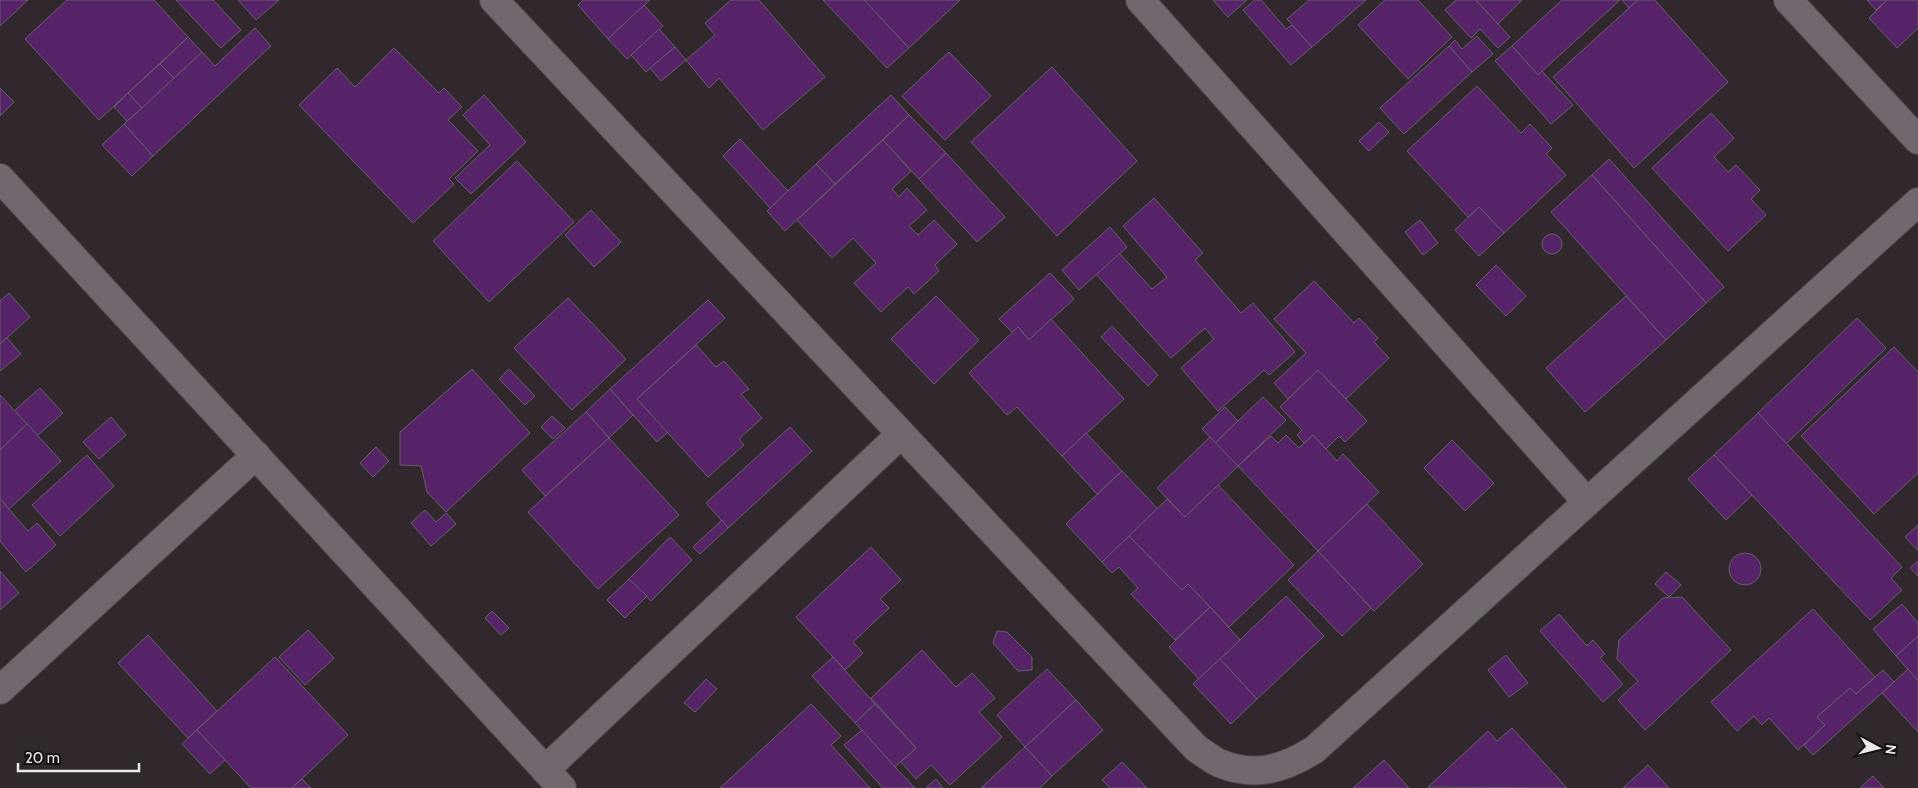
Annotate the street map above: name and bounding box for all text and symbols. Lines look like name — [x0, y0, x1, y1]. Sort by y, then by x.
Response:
north arrow — [1853, 723, 1903, 773]
scale bar — [18, 740, 139, 772]
text: N — [1881, 744, 1900, 756]
text: 20 m — [25, 749, 60, 767]

